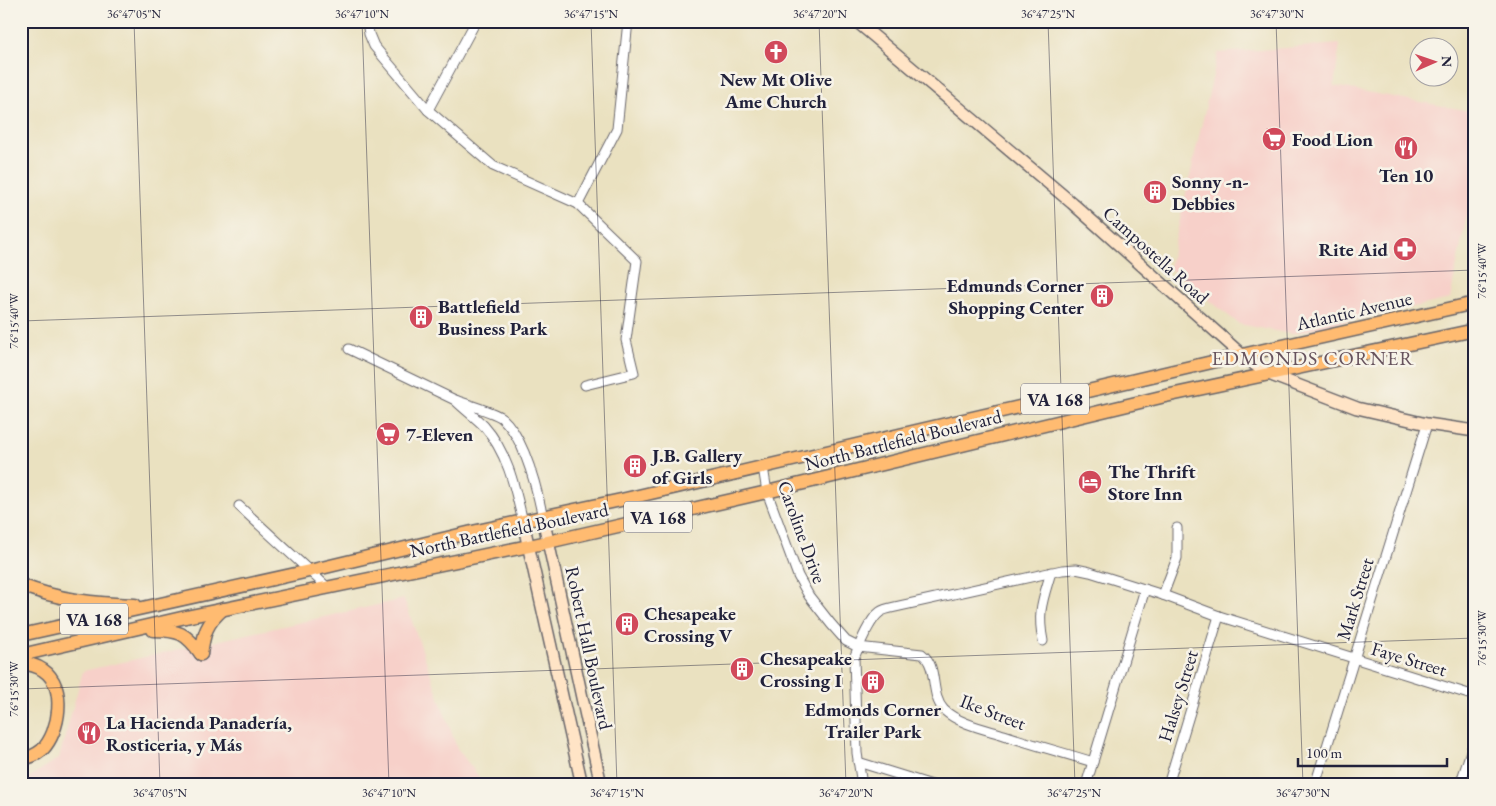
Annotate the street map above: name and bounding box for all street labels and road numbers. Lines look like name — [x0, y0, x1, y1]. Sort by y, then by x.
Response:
street label: Campostella Road — [1098, 201, 1215, 310]
street label: Atlantic Avenue — [1293, 286, 1414, 337]
road number: VA 168 — [1021, 384, 1089, 414]
street label: North Battlefield Boulevard — [802, 403, 1005, 477]
street label: Caroline Drive — [772, 477, 832, 587]
street label: North Battlefield Boulevard — [407, 497, 611, 563]
road number: VA 168 — [624, 502, 692, 532]
street label: Mark Street — [1331, 555, 1379, 643]
street label: Robert Hall Boulevard — [559, 564, 619, 732]
road number: VA 168 — [60, 604, 128, 634]
street label: Faye Street — [1368, 636, 1450, 682]
street label: Halsey Street — [1152, 647, 1204, 745]
street label: Ike Street — [957, 688, 1029, 736]

